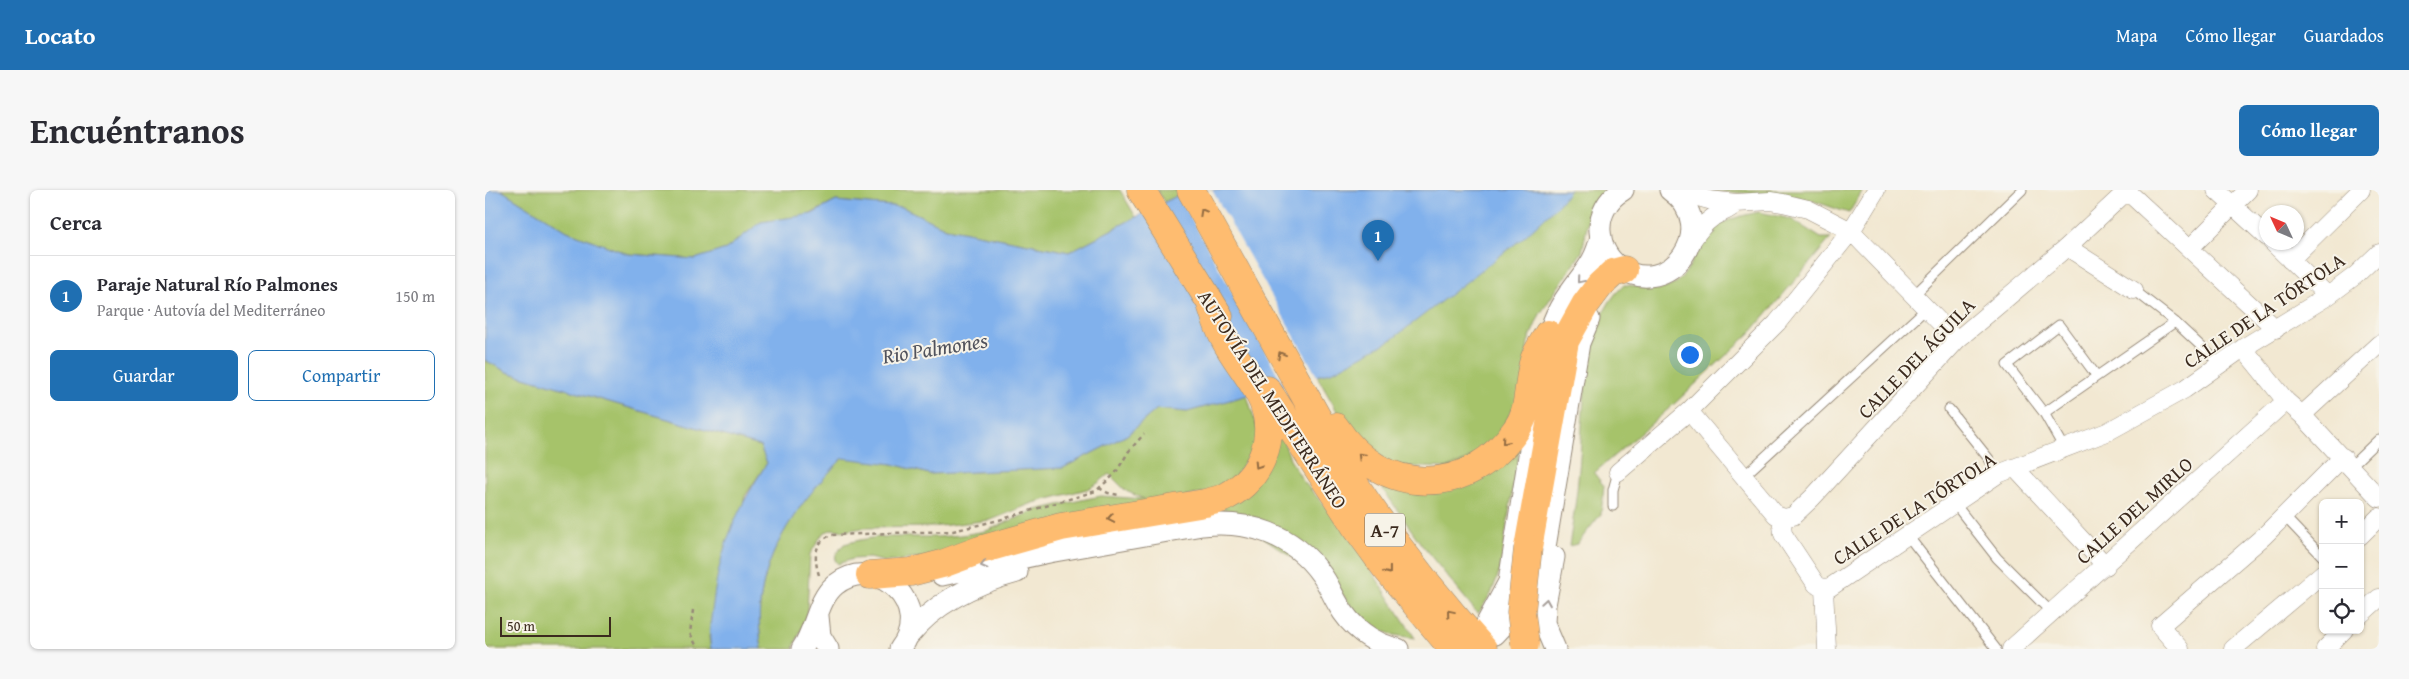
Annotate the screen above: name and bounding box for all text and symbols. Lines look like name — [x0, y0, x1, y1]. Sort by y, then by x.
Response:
text: Locato — [25, 18, 96, 53]
text: Mapa — [2116, 22, 2158, 49]
text: Cómo llegar — [2186, 22, 2276, 49]
text: Guardados — [2304, 22, 2384, 49]
text: Encuéntranos — [30, 105, 245, 156]
button: Cómo llegar — [2239, 105, 2379, 156]
north arrow — [2259, 205, 2304, 250]
text: Cerca — [50, 207, 102, 238]
one-way arrow — [1199, 208, 1209, 217]
pin: 1 — [1362, 220, 1394, 261]
street label: CALLE DE LA TÓRTOLA — [2178, 245, 2350, 375]
text: Paraje Natural Río Palmones — [97, 270, 338, 298]
one-way arrow — [1576, 275, 1585, 284]
text: 1 — [62, 284, 70, 308]
text: 150 m — [395, 284, 435, 308]
street label: AUTOVÍA DEL MEDITERRÁNEO — [1191, 284, 1355, 514]
street label: CALLE DEL ÁGUILA — [1851, 291, 1981, 425]
text: Parque · Autovía del Mediterráneo — [97, 298, 325, 322]
water label: Rio Palmones — [879, 324, 990, 372]
your location — [1677, 342, 1703, 368]
button: Guardar — [50, 350, 238, 401]
button: Compartir — [248, 350, 435, 401]
one-way arrow — [1277, 351, 1287, 360]
one-way arrow — [1502, 436, 1511, 445]
street label: CALLE DE LA TÓRTOLA — [1827, 444, 2001, 572]
street label: CALLE DEL MIRLO — [2069, 449, 2199, 571]
one-way arrow — [1358, 453, 1367, 462]
one-way arrow — [1254, 460, 1264, 469]
map controls — [2319, 499, 2364, 634]
button: + — [2319, 499, 2364, 544]
one-way arrow — [1107, 512, 1115, 522]
road number: A-7 — [1365, 514, 1405, 546]
button: − — [2319, 544, 2364, 589]
one-way arrow — [980, 559, 989, 570]
one-way arrow — [1383, 565, 1391, 574]
button: locate — [2319, 589, 2364, 634]
one-way arrow — [1540, 598, 1551, 606]
one-way arrow — [1447, 609, 1456, 618]
scale bar — [500, 614, 611, 637]
text: 50 m — [507, 616, 535, 636]

